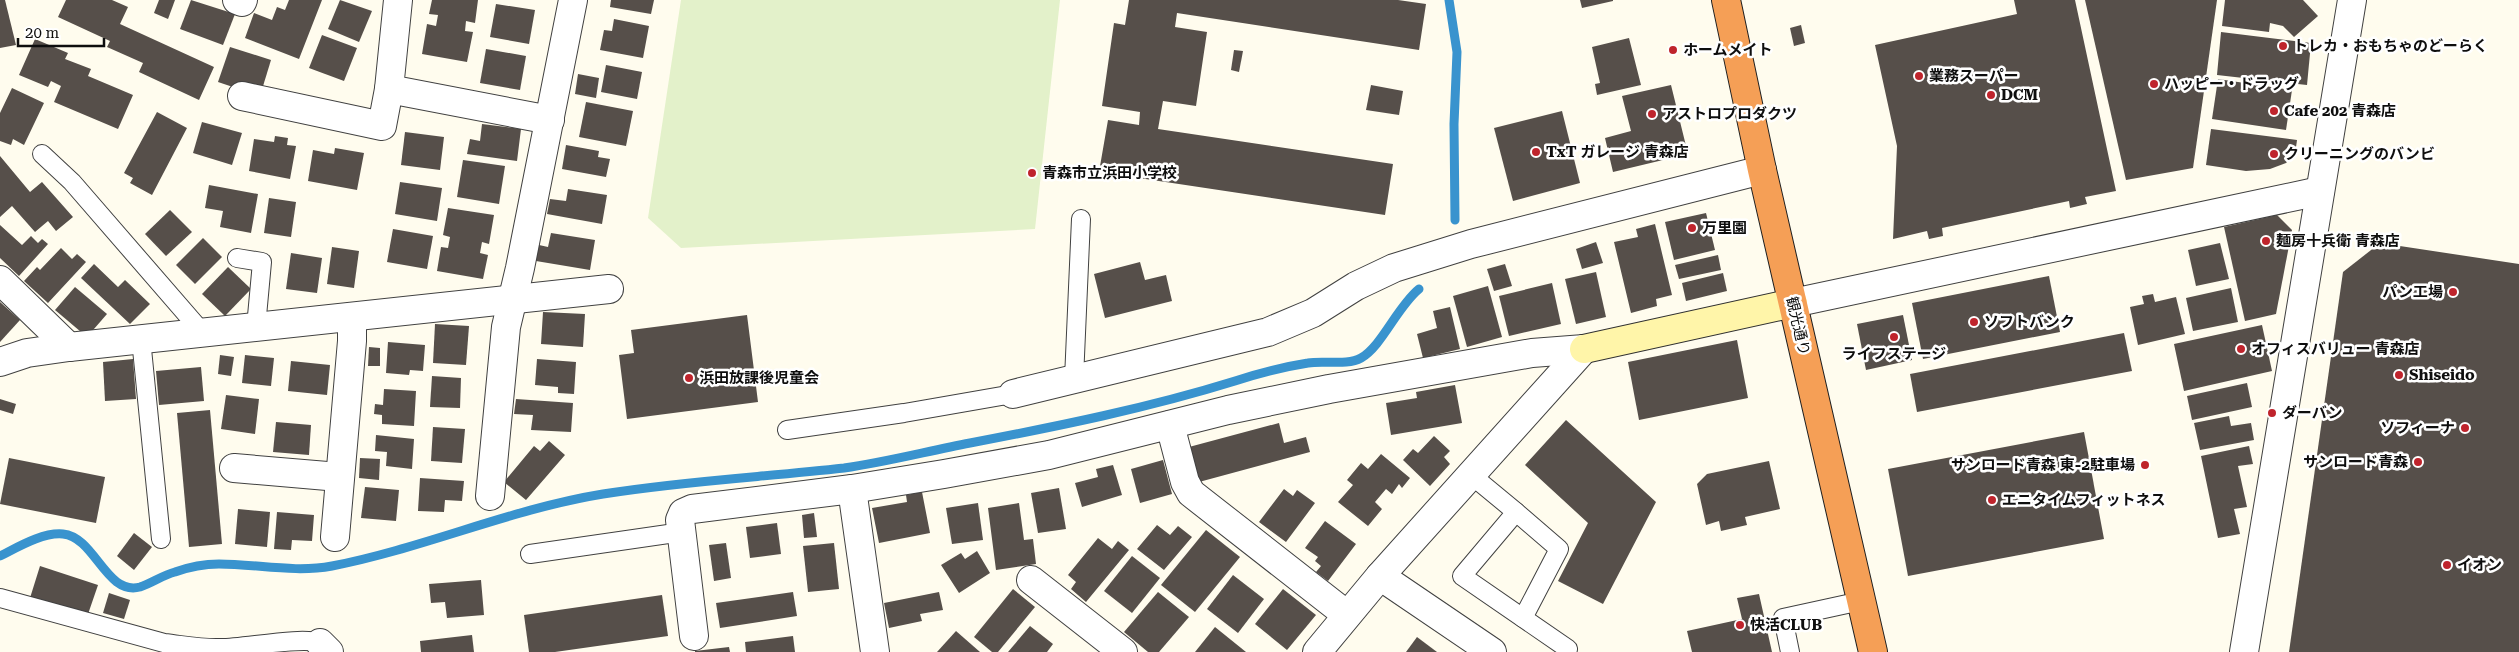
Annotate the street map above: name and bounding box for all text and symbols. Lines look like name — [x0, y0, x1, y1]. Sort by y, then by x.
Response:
scale bar — [18, 15, 104, 47]
text: 20 m — [25, 24, 60, 42]
place label: トレカ・おもちゃのどーらく — [2293, 37, 2488, 55]
marker: トレカ・おもちゃのどーらく — [2277, 40, 2289, 52]
place label: ホームメイト — [1683, 41, 1773, 59]
marker: ホームメイト — [1667, 44, 1679, 56]
place label: 業務スーパー — [1929, 67, 2019, 85]
marker: 業務スーパー — [1913, 70, 1925, 82]
place label: ハッピー・ドラッグ — [2164, 75, 2299, 93]
marker: ハッピー・ドラッグ — [2148, 78, 2160, 90]
place label: DCM — [2001, 86, 2039, 104]
marker: DCM — [1985, 89, 1997, 101]
place label: Cafe 202 青森店 — [2284, 102, 2396, 120]
place label: アストロプロダクツ — [1662, 105, 1797, 123]
marker: Cafe 202 青森店 — [2268, 105, 2280, 117]
marker: アストロプロダクツ — [1646, 108, 1658, 120]
place label: TxT ガレージ 青森店 — [1546, 143, 1689, 161]
place label: クリーニングのバンビ — [2284, 145, 2435, 163]
marker: TxT ガレージ 青森店 — [1530, 146, 1542, 158]
marker: クリーニングのバンビ — [2268, 148, 2280, 160]
place label: 青森市立浜田小学校 — [1042, 164, 1177, 182]
marker: 青森市立浜田小学校 — [1026, 167, 1038, 179]
place label: 万里園 — [1702, 219, 1747, 237]
marker: 万里園 — [1686, 222, 1698, 234]
place label: 麺房十兵衛 青森店 — [2276, 232, 2400, 250]
marker: 麺房十兵衛 青森店 — [2260, 235, 2272, 247]
place label: パン工場 — [2382, 283, 2443, 301]
marker: パン工場 — [2447, 286, 2459, 298]
street label: 観光通り — [1782, 295, 1814, 357]
place label: ソフトバンク — [1984, 313, 2075, 331]
marker: ソフトバンク — [1968, 316, 1980, 328]
marker: ライフステージ — [1888, 331, 1900, 343]
place label: オフィスバリュー 青森店 — [2251, 340, 2420, 358]
marker: オフィスバリュー 青森店 — [2235, 343, 2247, 355]
place label: ライフステージ — [1842, 345, 1946, 363]
place label: Shiseido — [2409, 366, 2475, 384]
place label: 浜田放課後児童会 — [699, 369, 819, 387]
marker: Shiseido — [2393, 369, 2405, 381]
marker: 浜田放課後児童会 — [683, 372, 695, 384]
place label: ダーバン — [2282, 404, 2343, 422]
marker: ダーバン — [2266, 407, 2278, 419]
place label: ソフィーナ — [2380, 419, 2455, 437]
marker: ソフィーナ — [2459, 422, 2471, 434]
place label: サンロード青森 — [2303, 453, 2408, 471]
place label: サンロード青森 東-2駐車場 — [1951, 456, 2135, 474]
marker: サンロード青森 — [2412, 456, 2424, 468]
marker: サンロード青森 東-2駐車場 — [2139, 459, 2151, 471]
place label: エニタイムフィットネス — [2002, 491, 2166, 509]
marker: エニタイムフィットネス — [1986, 494, 1998, 506]
place label: イオン — [2457, 556, 2502, 574]
marker: イオン — [2441, 559, 2453, 571]
place label: 快活CLUB — [1750, 616, 1822, 634]
marker: 快活CLUB — [1734, 619, 1746, 631]

